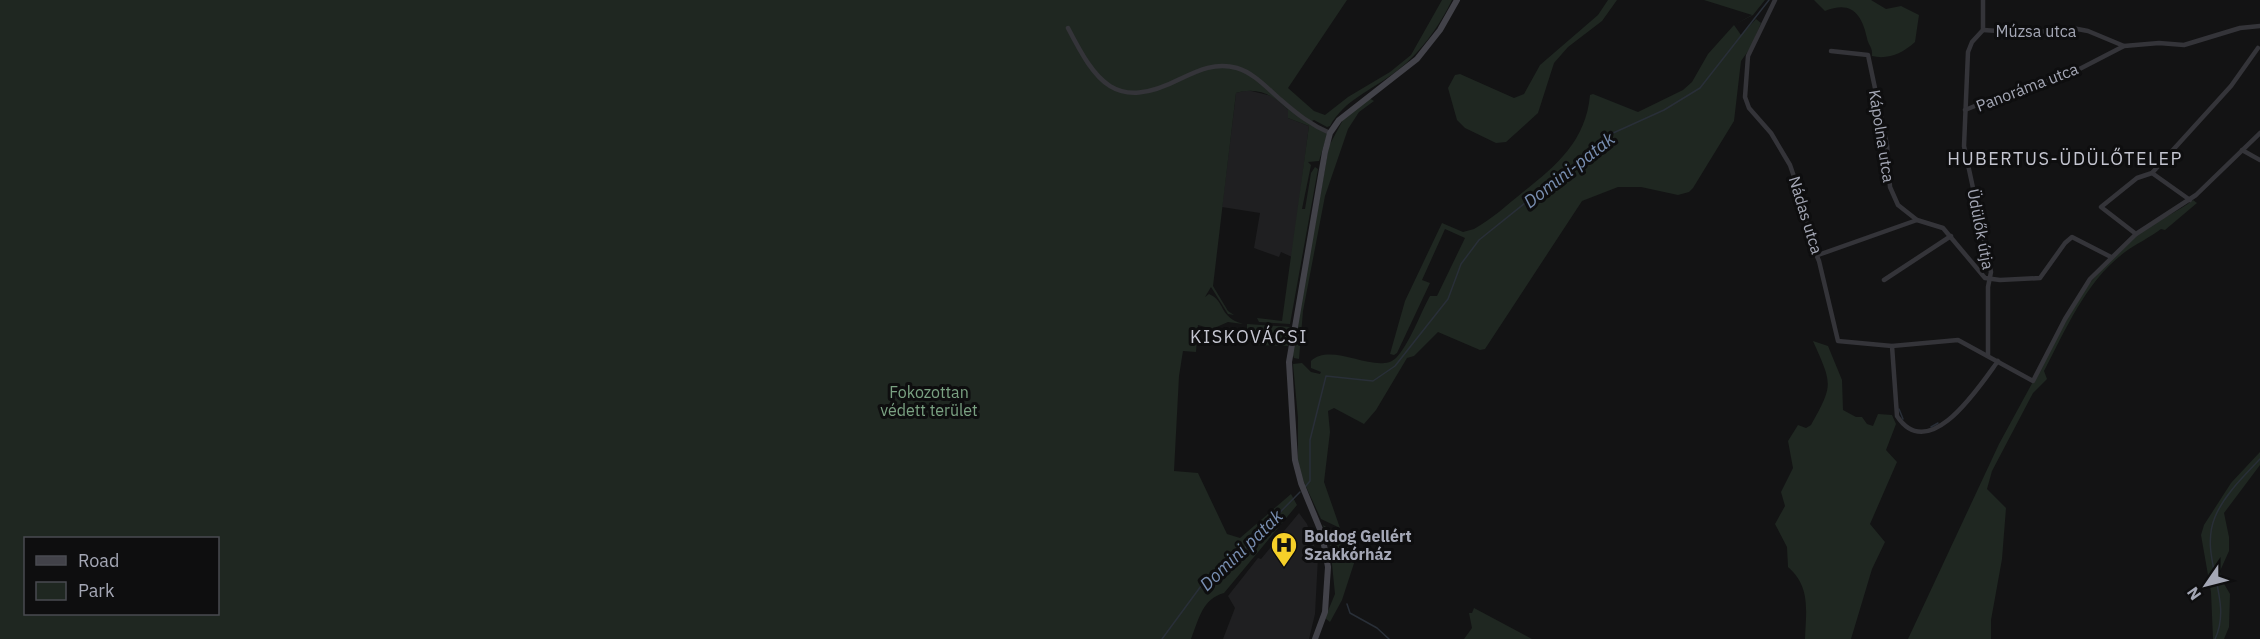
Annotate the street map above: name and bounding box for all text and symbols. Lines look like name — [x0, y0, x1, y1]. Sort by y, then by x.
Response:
street label: Múzsa utca — [1996, 21, 2077, 41]
street label: Panoráma utca — [1973, 58, 2081, 116]
street label: Kápolna utca — [1865, 88, 1899, 184]
water label: Domini-patak — [1519, 127, 1620, 213]
district label: HUBERTUS-ÜDÜLŐTELEP — [1947, 147, 2183, 170]
street label: Nádas utca — [1785, 174, 1827, 257]
street label: Üdülők útja — [1963, 187, 1999, 272]
district label: KISKOVÁCSI — [1190, 325, 1308, 348]
park label: Fokozottan védett terület — [880, 382, 978, 420]
water label: Domini patak — [1194, 504, 1288, 595]
place label: Boldog Gellért Szakkórház — [1304, 526, 1412, 564]
hospital icon: Boldog Gellért Szakkórház — [1269, 530, 1299, 568]
legend — [24, 537, 219, 615]
text: Road — [78, 549, 119, 572]
north arrow — [2176, 555, 2236, 615]
text: Park — [78, 579, 115, 602]
text: N — [2182, 583, 2205, 604]

